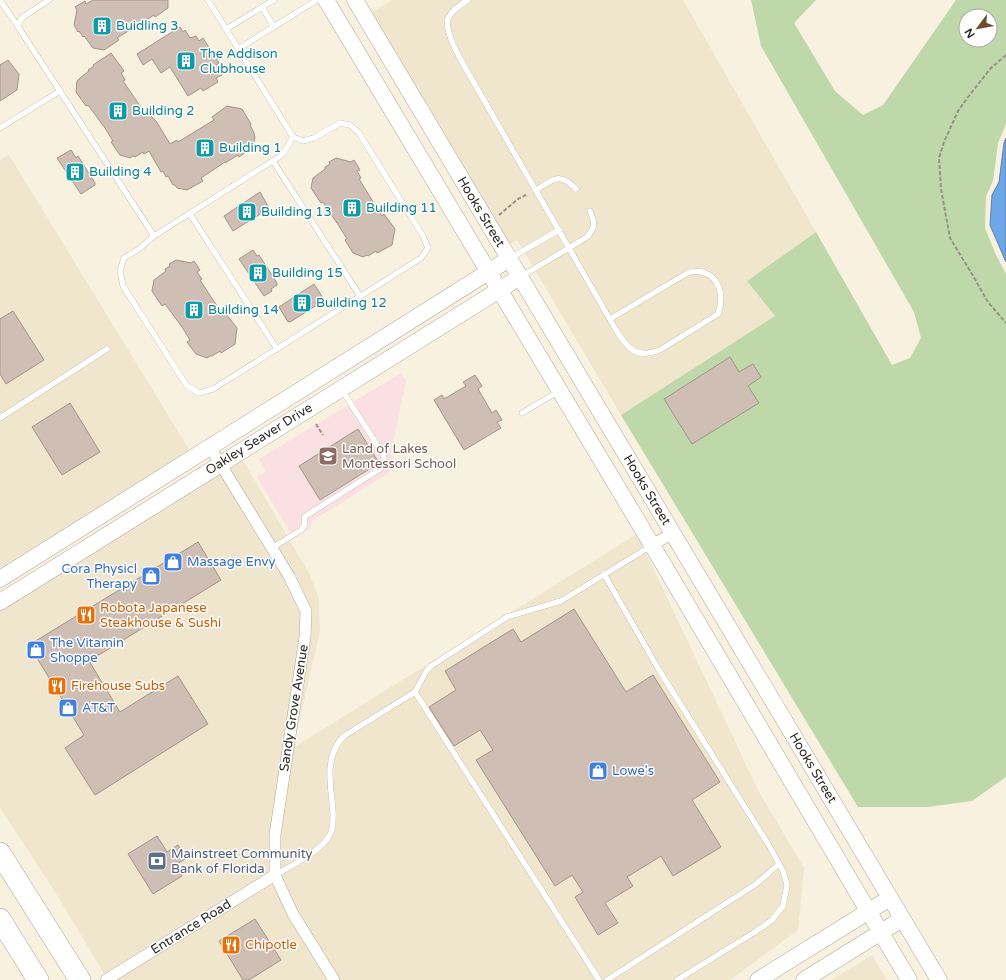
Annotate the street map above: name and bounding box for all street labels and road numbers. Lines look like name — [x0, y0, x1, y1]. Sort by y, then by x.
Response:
street label: Hooks Street — [454, 174, 508, 250]
street label: Oakley Seaver Drive — [203, 400, 315, 478]
street label: Hooks Street — [620, 452, 674, 528]
street label: Sandy Grove Avenue — [276, 643, 312, 773]
street label: Hooks Street — [786, 730, 840, 806]
street label: Entrance Road — [148, 896, 234, 958]

